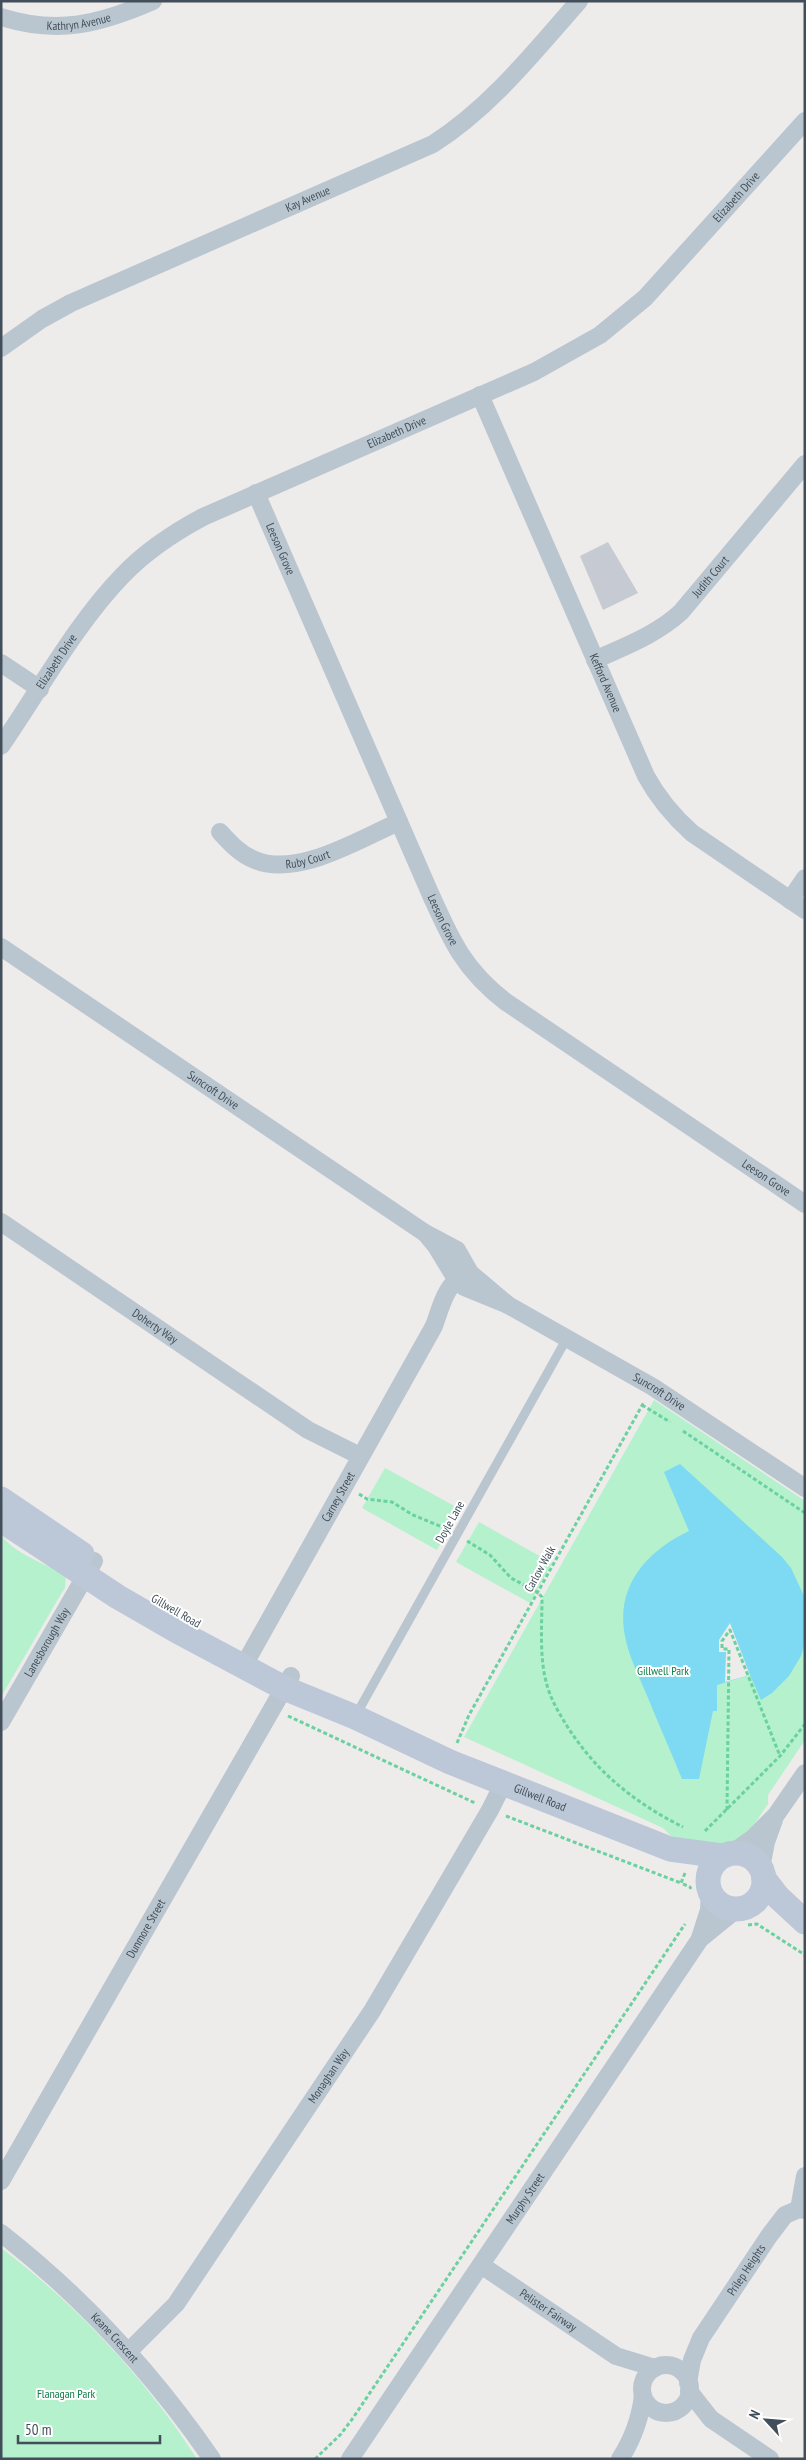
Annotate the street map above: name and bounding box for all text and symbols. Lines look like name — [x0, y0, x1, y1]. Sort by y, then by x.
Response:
street label: Kathryn Avenue — [46, 9, 113, 33]
street label: Elizabeth Drive — [709, 168, 763, 225]
street label: Kay Avenue — [283, 182, 332, 215]
street label: Elizabeth Drive — [365, 412, 428, 451]
street label: Leeson Grove — [263, 520, 299, 577]
street label: Judith Court — [688, 552, 732, 601]
street label: Elizabeth Drive — [32, 631, 80, 692]
street label: Kefford Avenue — [586, 651, 625, 714]
street label: Ruby Court — [285, 846, 332, 871]
street label: Leeson Grove — [425, 892, 462, 948]
street label: Suncroft Drive — [185, 1067, 242, 1112]
street label: Leeson Grove — [739, 1156, 794, 1199]
street label: Doherty Way — [130, 1305, 181, 1347]
street label: Suncroft Drive — [631, 1369, 688, 1413]
street label: Carney Street — [318, 1468, 358, 1524]
street label: Doyle Lane — [432, 1498, 467, 1546]
street label: Carlow Walk — [521, 1543, 559, 1594]
street label: Gillwell Road — [149, 1590, 204, 1631]
street label: Lanesborough Way — [21, 1604, 73, 1680]
park label: Gillwell Park — [637, 1663, 689, 1678]
street label: Gillwell Road — [512, 1780, 568, 1814]
street label: Dunmore Street — [123, 1896, 169, 1961]
street label: Monaghan Way — [305, 2045, 352, 2106]
street label: Murphy Street — [502, 2169, 548, 2227]
street label: Prilep Heights — [724, 2241, 768, 2298]
street label: Pelister Fairway — [517, 2285, 580, 2335]
street label: Keane Crescent — [88, 2309, 143, 2366]
park label: Flanagan Park — [37, 2386, 95, 2401]
north arrow — [741, 2395, 791, 2445]
text: N — [745, 2407, 764, 2422]
scale bar — [18, 2412, 160, 2444]
text: 50 m — [25, 2420, 51, 2439]

